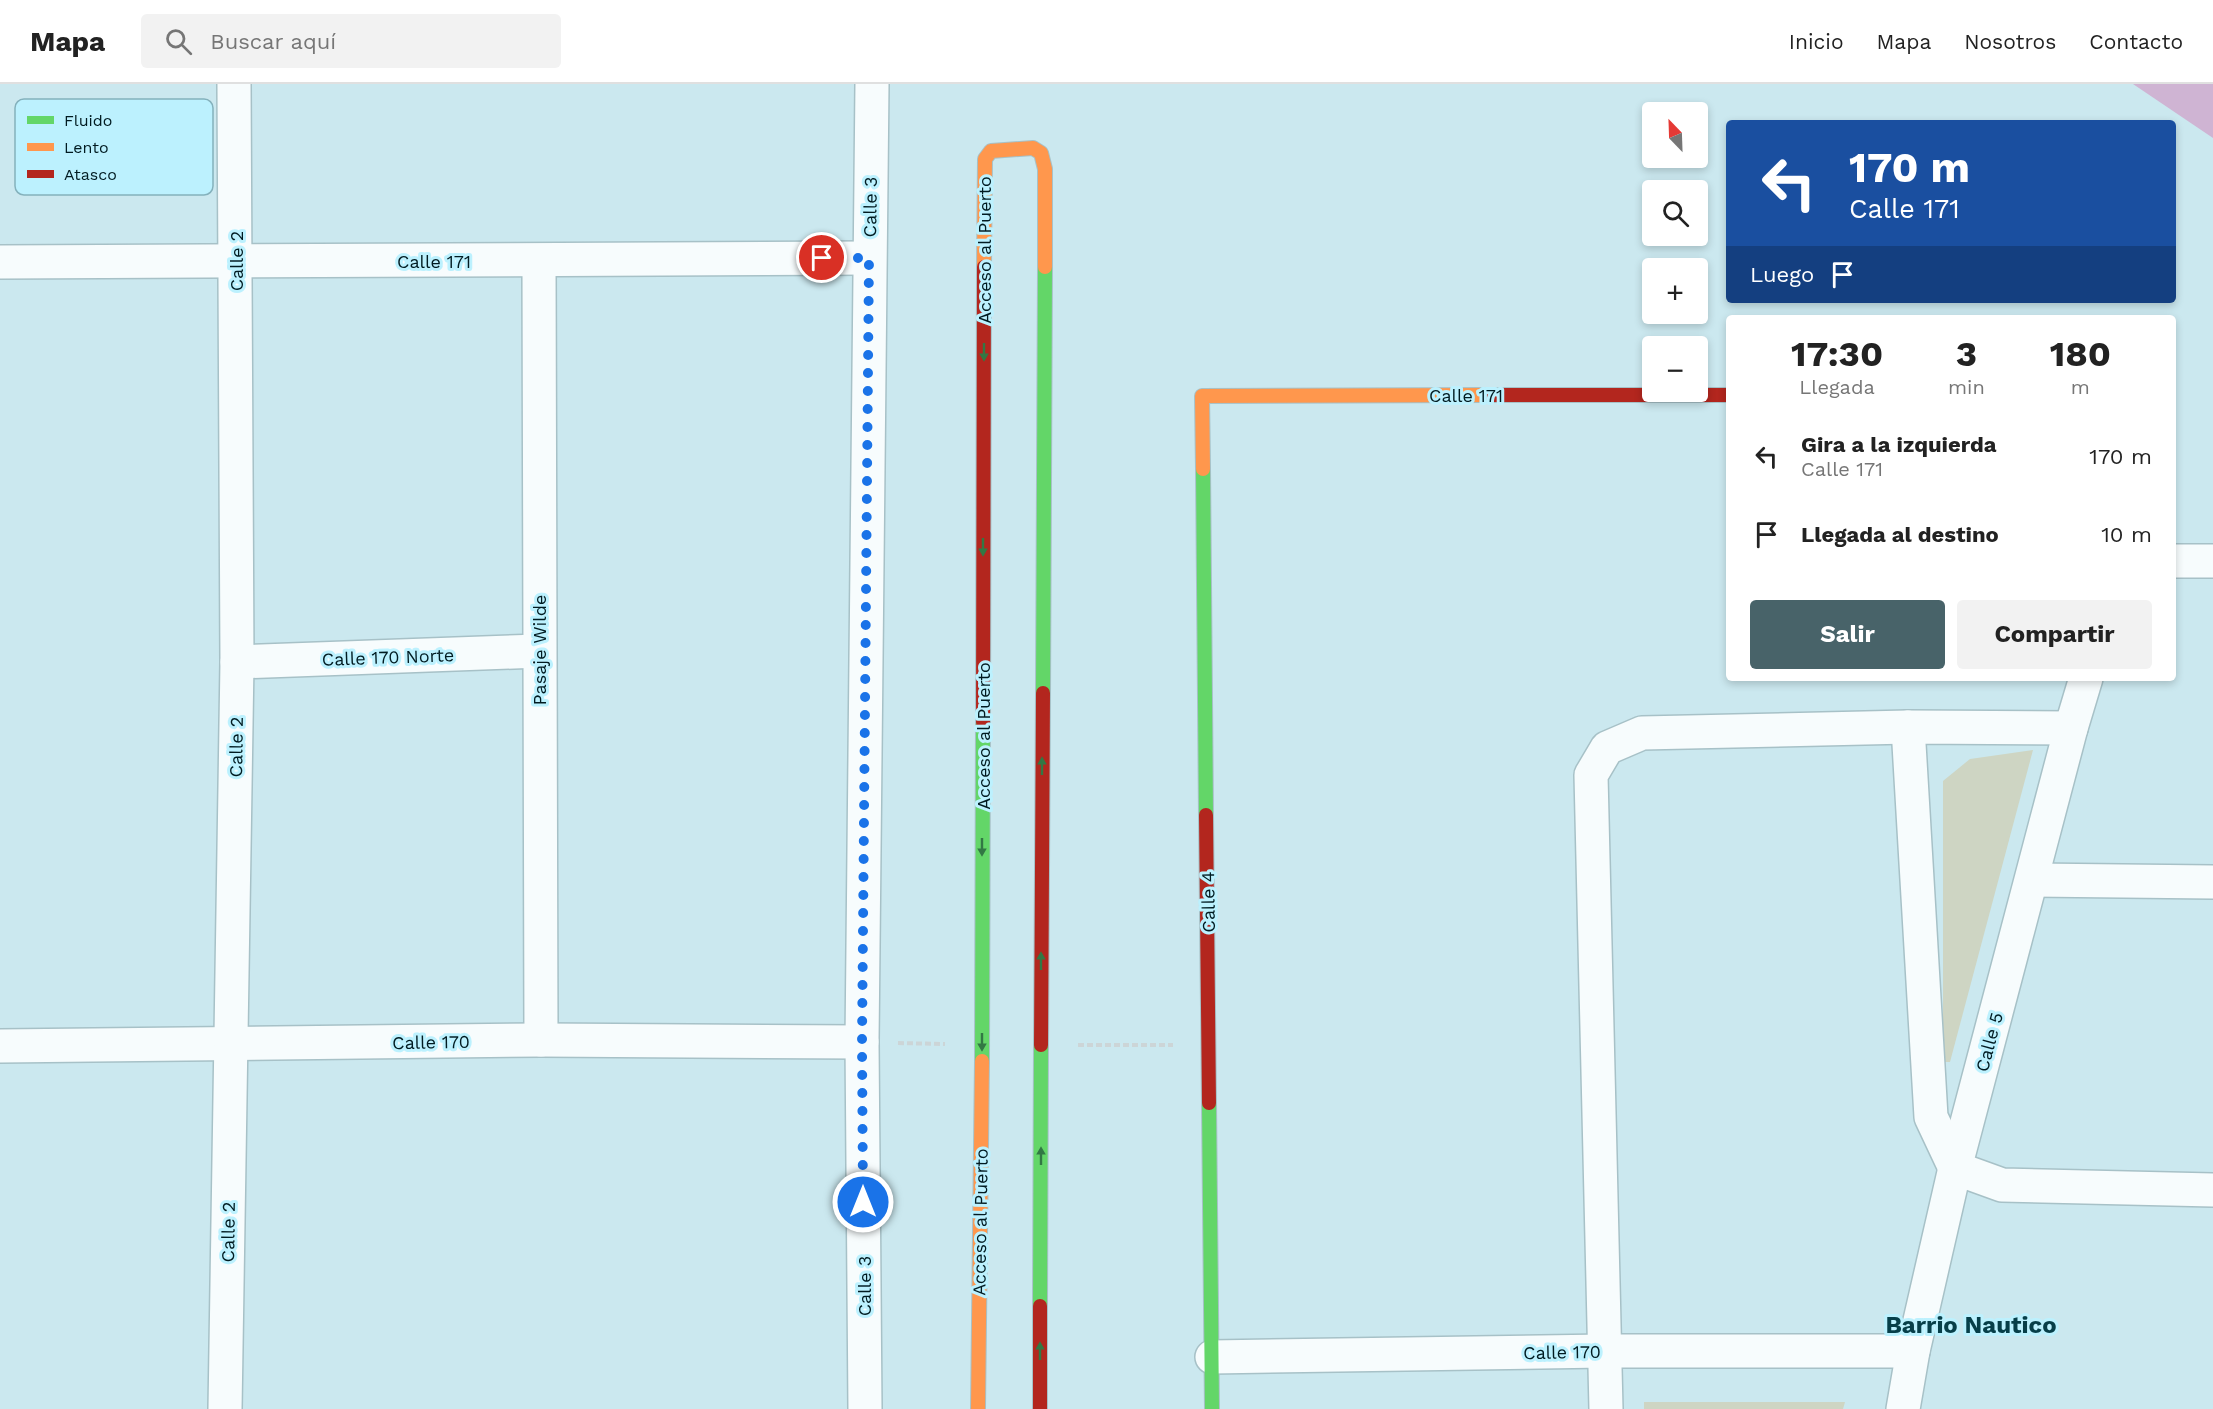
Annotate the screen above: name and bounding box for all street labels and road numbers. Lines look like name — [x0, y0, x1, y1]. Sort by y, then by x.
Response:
street label: Acceso al Puerto — [974, 176, 995, 324]
street label: Calle 3 — [859, 177, 881, 237]
street label: Calle 2 — [226, 231, 247, 291]
street label: Calle 171 — [397, 251, 471, 272]
street label: Calle 171 — [1429, 385, 1503, 406]
street label: Pasaje Wilde — [529, 595, 550, 706]
street label: Calle 170 Norte — [321, 644, 455, 670]
street label: Acceso al Puerto — [973, 662, 994, 810]
street label: Calle 2 — [225, 717, 247, 777]
street label: Calle 4 — [1197, 871, 1219, 933]
street label: Calle 5 — [1971, 1010, 2007, 1074]
street label: Calle 170 — [392, 1031, 470, 1053]
street label: Acceso al Puerto — [968, 1148, 992, 1296]
street label: Calle 2 — [217, 1202, 239, 1262]
street label: Calle 3 — [854, 1256, 875, 1316]
street label: Calle 170 — [1523, 1341, 1601, 1363]

